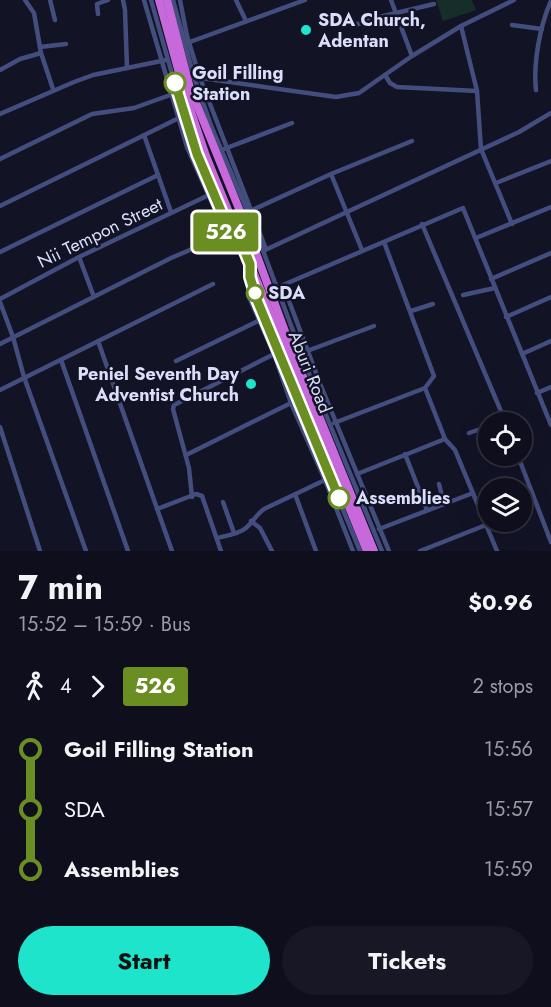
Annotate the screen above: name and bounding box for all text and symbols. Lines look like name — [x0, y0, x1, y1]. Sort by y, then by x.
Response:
place label: SDA Church, Adentan — [317, 7, 426, 54]
marker: SDA Church, Adentan — [299, 23, 313, 37]
place label: Goil Filling Station — [192, 60, 283, 107]
marker: Goil Filling Station — [164, 72, 186, 94]
street label: Nii Tempon Street — [33, 191, 168, 275]
line badge: 526 — [192, 212, 260, 252]
text: 526 — [205, 217, 247, 247]
place label: SDA — [268, 280, 306, 306]
marker: SDA — [246, 284, 264, 302]
street label: Aburi Road — [282, 327, 338, 417]
place label: Peniel Seventh Day Adventist Church — [77, 361, 240, 408]
marker: Peniel Seventh Day Adventist Church — [244, 377, 258, 391]
map controls — [478, 412, 532, 532]
button: locate — [478, 412, 532, 466]
button: layers — [478, 478, 532, 532]
place label: Assemblies — [355, 485, 450, 511]
marker: Assemblies — [328, 487, 350, 509]
text: 7 min — [18, 564, 103, 611]
text: $0.96 — [468, 586, 533, 618]
text: 15:52 – 15:59 · Bus — [18, 610, 191, 639]
icon: walk — [18, 670, 51, 703]
icon: forward — [81, 670, 114, 703]
text: 526 — [135, 671, 176, 701]
text: 4 — [60, 672, 72, 701]
text: 2 stops — [472, 672, 533, 701]
text: Goil Filling Station — [64, 733, 254, 765]
text: 15:56 — [484, 735, 533, 764]
text: SDA — [64, 793, 105, 825]
text: 15:57 — [485, 795, 533, 824]
text: Assemblies — [64, 853, 179, 885]
text: 15:59 — [484, 855, 533, 884]
button: Start — [18, 926, 270, 995]
button: Tickets — [282, 926, 533, 995]

